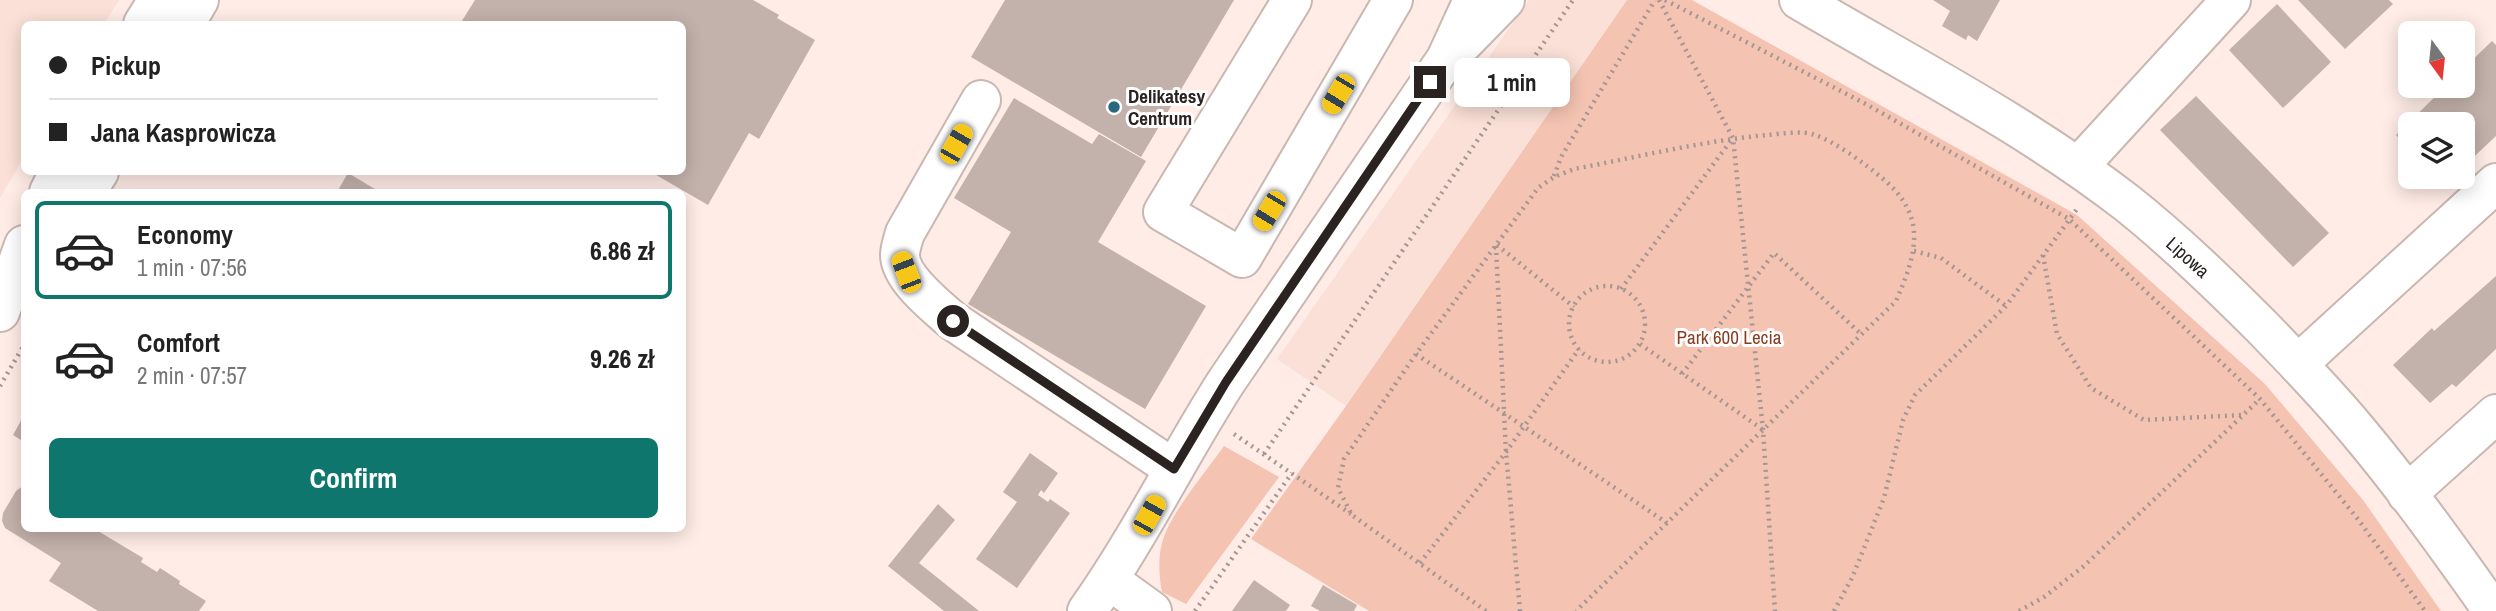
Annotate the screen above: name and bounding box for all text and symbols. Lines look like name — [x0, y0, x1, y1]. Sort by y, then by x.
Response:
north arrow — [2398, 21, 2474, 98]
map controls — [2398, 21, 2475, 189]
text: Pickup — [91, 48, 161, 83]
callout: 1 min — [1454, 57, 1570, 106]
route end — [1414, 66, 1446, 98]
text: 1 min — [1487, 67, 1537, 98]
car — [1319, 71, 1358, 117]
place label: Delikatesy Centrum — [1128, 83, 1205, 131]
marker: Delikatesy Centrum — [1106, 99, 1122, 115]
button: layers — [2398, 112, 2475, 189]
text: Jana Kasprowicza — [91, 115, 276, 150]
car — [937, 121, 976, 167]
car — [1250, 188, 1289, 234]
text: Economy — [137, 217, 233, 252]
icon: car — [53, 219, 116, 282]
street label: Lipowa — [2161, 231, 2216, 284]
text: 6.86 zł — [590, 233, 654, 268]
car — [889, 249, 924, 295]
text: 1 min · 07:56 — [137, 252, 247, 283]
route start — [937, 305, 969, 337]
park label: Park 600 Lecia — [1677, 324, 1782, 350]
text: Comfort — [137, 325, 220, 360]
icon: car — [53, 327, 116, 390]
text: 9.26 zł — [590, 341, 654, 376]
text: 2 min · 07:57 — [137, 360, 247, 391]
button: Confirm — [49, 438, 658, 518]
car — [1130, 492, 1169, 538]

